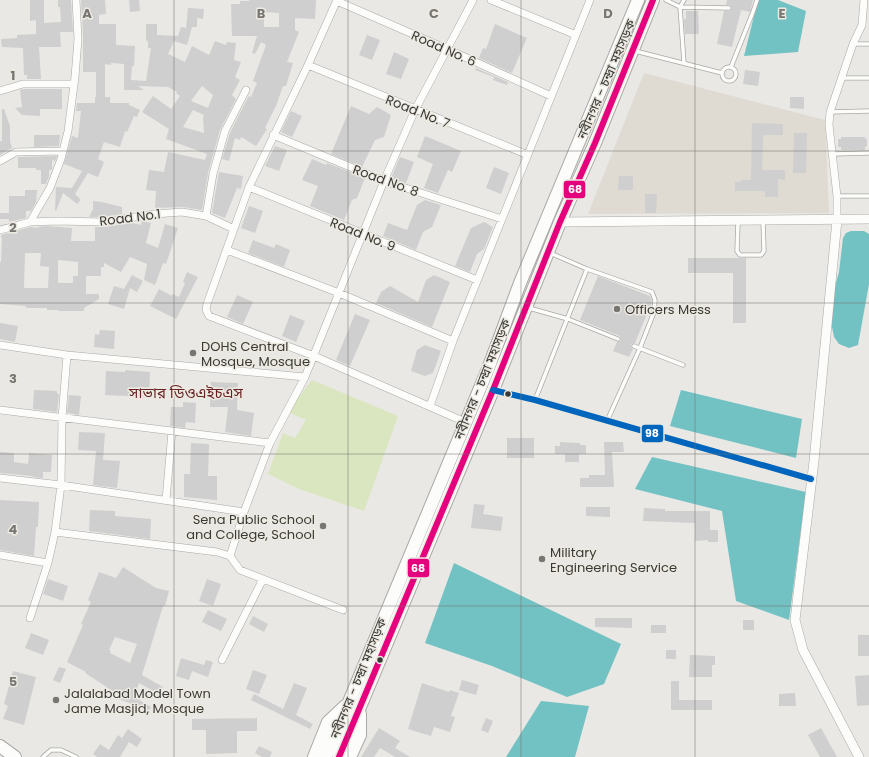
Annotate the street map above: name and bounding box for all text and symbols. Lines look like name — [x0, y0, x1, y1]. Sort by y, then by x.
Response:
text: A — [82, 4, 92, 23]
text: B — [257, 4, 266, 23]
text: C — [429, 4, 439, 23]
text: D — [603, 4, 613, 23]
text: E — [778, 4, 786, 23]
street label: নবীনগর - চন্দ্রা মহাসড়ক — [572, 16, 641, 143]
street label: Road No. 6 — [408, 26, 479, 71]
text: 1 — [11, 66, 15, 85]
street label: Road No. 7 — [383, 90, 453, 133]
street label: Road No. 8 — [350, 160, 422, 201]
line badge: 68 — [563, 180, 586, 199]
text: 68 — [568, 181, 582, 197]
street label: Road No.1 — [98, 204, 162, 231]
street label: Road No. 9 — [327, 213, 398, 256]
text: 2 — [9, 218, 17, 237]
place label: Officers Mess — [625, 300, 711, 319]
marker: Officers Mess — [612, 304, 622, 314]
street label: নবীনগর - চন্দ্রা মহাসড়ক — [449, 316, 516, 443]
place label: DOHS Central Mosque, Mosque — [201, 337, 310, 371]
marker: DOHS Central Mosque, Mosque — [188, 348, 198, 358]
text: 3 — [9, 369, 17, 388]
district label: সাভার ডিওএইচএস — [128, 382, 244, 403]
unlabelled marker — [503, 389, 513, 399]
line badge: 98 — [641, 424, 664, 443]
text: 98 — [645, 425, 659, 441]
place label: Sena Public School and College, School — [186, 510, 315, 544]
text: 4 — [9, 520, 18, 539]
marker: Sena Public School and College, School — [318, 521, 328, 531]
place label: Military Engineering Service — [550, 543, 677, 577]
marker: Military Engineering Service — [537, 554, 547, 564]
line badge: 68 — [407, 558, 430, 578]
text: 68 — [411, 560, 425, 576]
street label: নবীনগর - চন্দ্রা মহাসড়ক — [325, 615, 392, 742]
unlabelled marker — [375, 655, 385, 665]
text: 5 — [9, 672, 17, 691]
place label: Jalalabad Model Town Jame Masjid, Mosque — [64, 684, 211, 718]
marker: Jalalabad Model Town Jame Masjid, Mosque — [51, 695, 61, 705]

